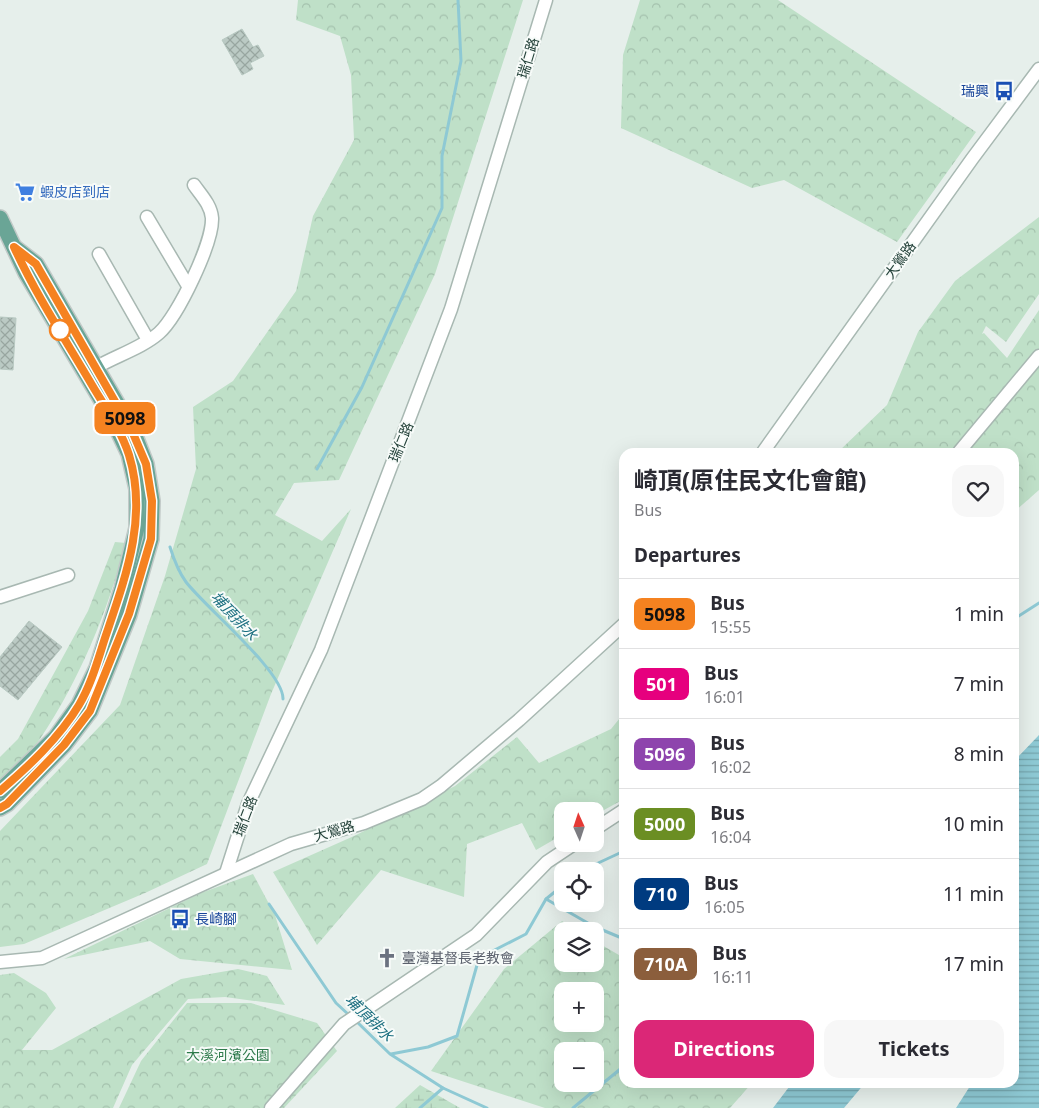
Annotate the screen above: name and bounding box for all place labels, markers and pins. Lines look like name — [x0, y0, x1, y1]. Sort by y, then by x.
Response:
bus stop icon: 瑞興 — [993, 80, 1015, 102]
place label: 瑞興 — [961, 81, 989, 100]
supermarket icon: 蝦皮店到店 — [14, 181, 36, 203]
place label: 蝦皮店到店 — [40, 182, 110, 201]
unlabelled marker — [49, 319, 71, 341]
bus stop icon: 長崎腳 — [169, 908, 191, 930]
place label: 長崎腳 — [195, 909, 237, 928]
church icon: 臺灣基督長老教會 — [376, 947, 398, 969]
place label: 臺灣基督長老教會 — [402, 948, 514, 967]

